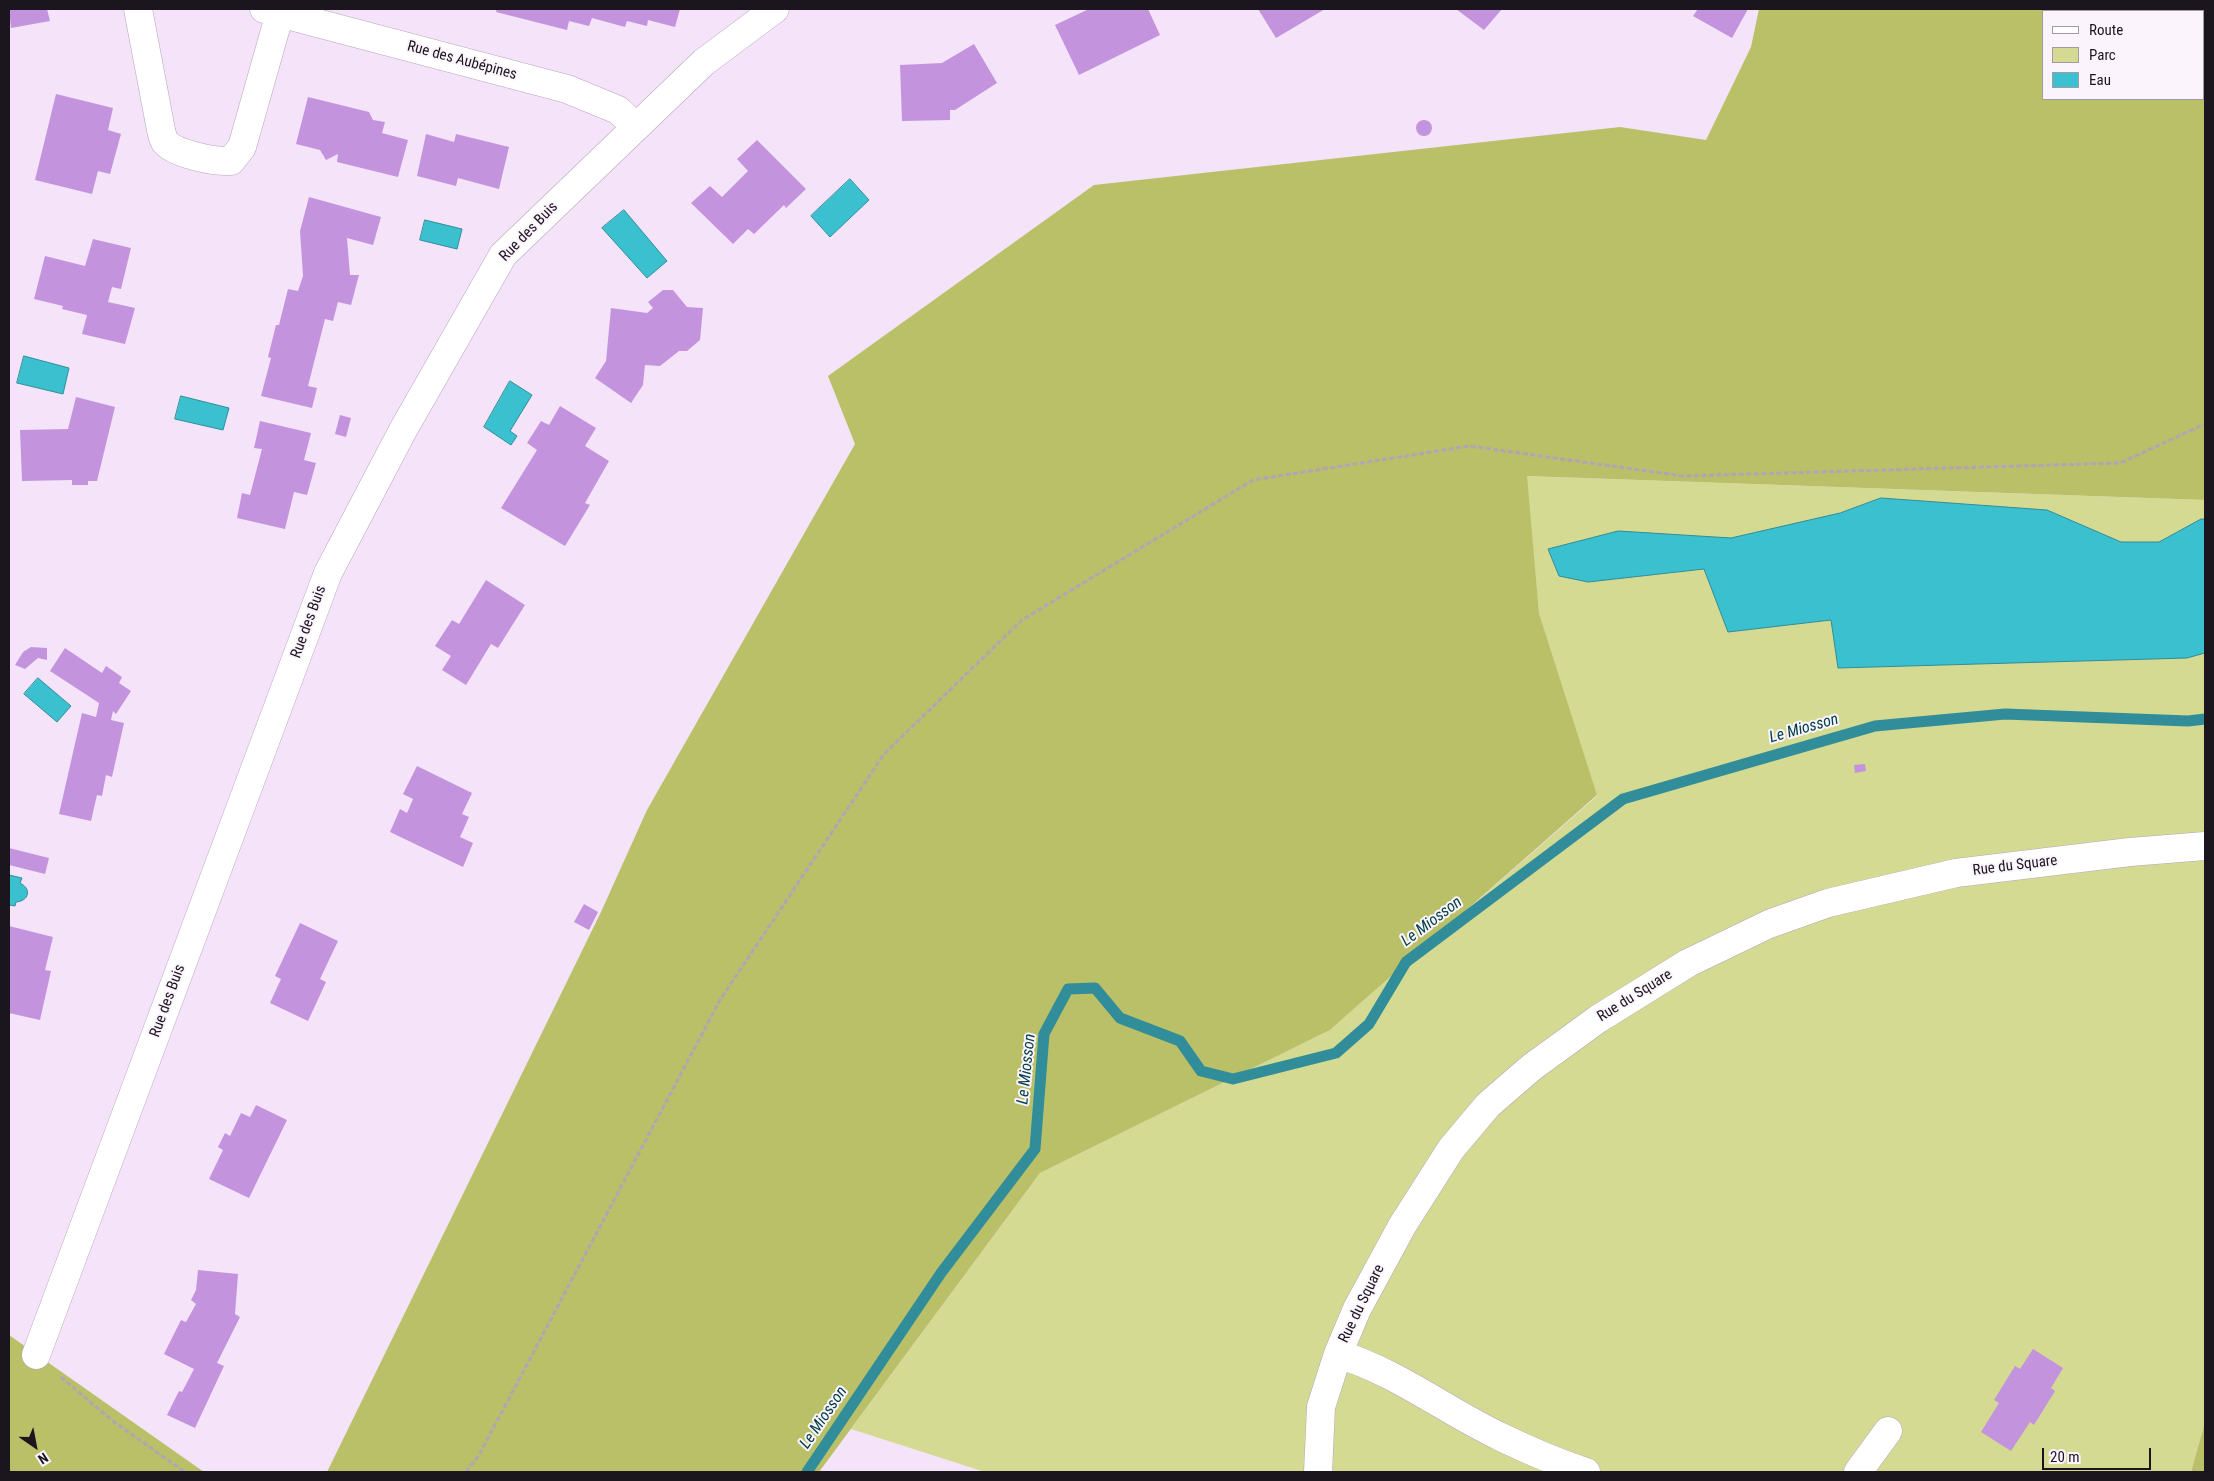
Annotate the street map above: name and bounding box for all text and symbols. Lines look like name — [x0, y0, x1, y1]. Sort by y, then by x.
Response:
legend — [2042, 10, 2204, 100]
text: Route — [2089, 21, 2123, 39]
street label: Rue des Aubépines — [405, 38, 519, 84]
text: Parc — [2089, 46, 2116, 64]
text: Eau — [2089, 71, 2111, 89]
street label: Rue des Buis — [496, 198, 562, 266]
street label: Rue des Buis — [288, 583, 330, 661]
water label: Le Miosson — [1767, 710, 1841, 748]
street label: Rue du Square — [1972, 852, 2058, 880]
water label: Le Miosson — [1398, 893, 1466, 951]
street label: Rue des Buis — [147, 962, 189, 1040]
street label: Rue du Square — [1594, 966, 1676, 1026]
water label: Le Miosson — [1014, 1033, 1040, 1105]
street label: Rue du Square — [1335, 1262, 1389, 1346]
water label: Le Miosson — [796, 1383, 852, 1453]
north arrow — [10, 1421, 60, 1471]
scale bar — [2044, 1438, 2153, 1470]
text: 20 m — [2050, 1448, 2080, 1466]
text: N — [35, 1450, 51, 1468]

